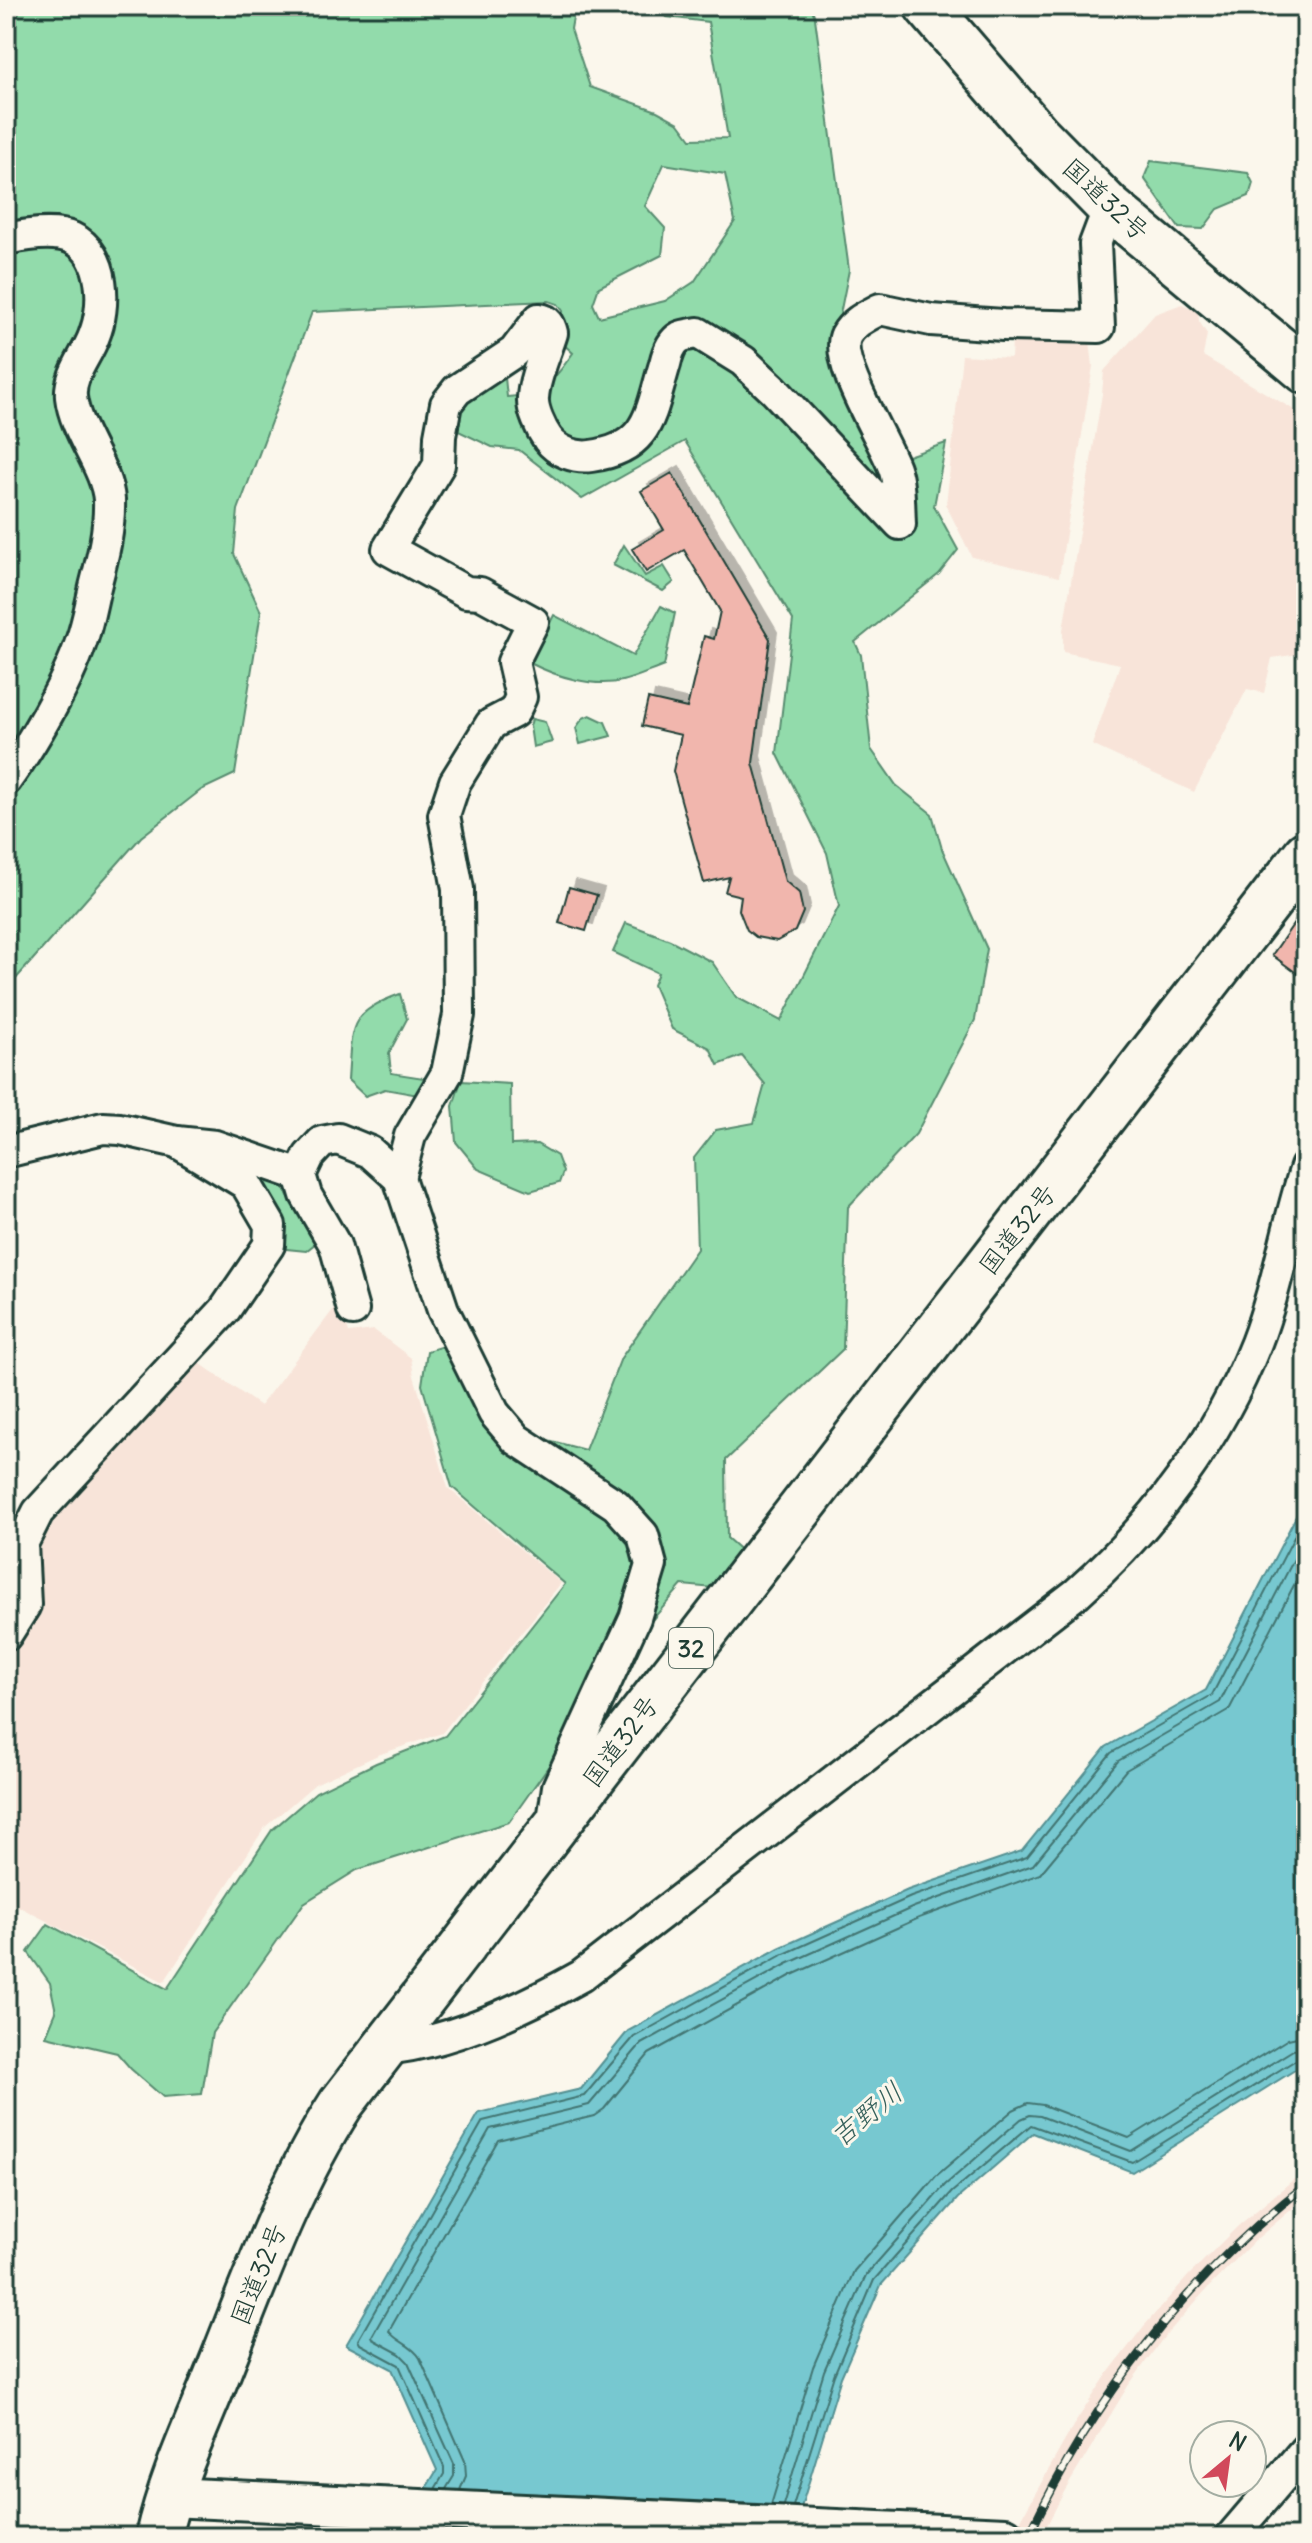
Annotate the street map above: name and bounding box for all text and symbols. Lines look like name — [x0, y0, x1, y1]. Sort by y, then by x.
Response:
street label: 国道32号 — [1056, 150, 1156, 248]
street label: 国道32号 — [971, 1177, 1063, 1281]
road number: 32 — [669, 1628, 713, 1668]
street label: 国道32号 — [575, 1688, 665, 1794]
water label: 吉野川 — [822, 2074, 910, 2154]
street label: 国道32号 — [223, 2218, 293, 2330]
north arrow — [1188, 2419, 1268, 2499]
text: N — [1224, 2426, 1251, 2457]

